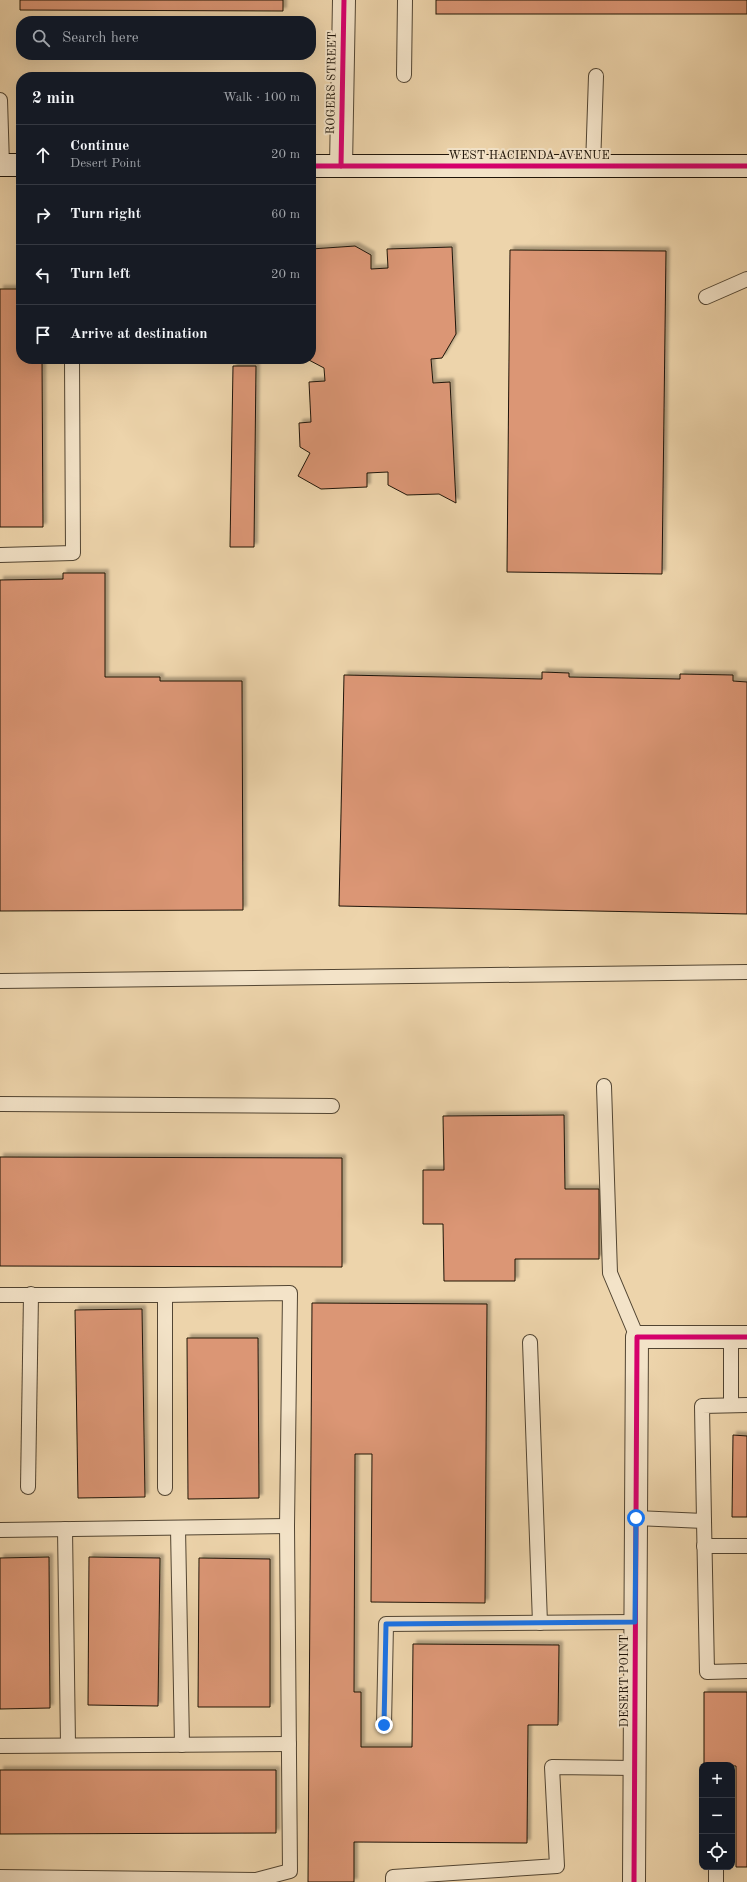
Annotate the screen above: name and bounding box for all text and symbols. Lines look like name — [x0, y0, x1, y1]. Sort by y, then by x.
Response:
search box — [16, 16, 316, 60]
icon: search — [30, 27, 52, 49]
text: Search here — [62, 31, 139, 46]
street label: ROGERS STREET — [325, 31, 339, 135]
text: 2 min — [32, 90, 75, 107]
text: Walk · 100 m — [223, 91, 300, 104]
text: Continue — [70, 139, 129, 154]
icon: ahead — [32, 144, 54, 166]
text: 20 m — [271, 148, 300, 161]
street label: WEST HACIENDA AVENUE — [448, 150, 610, 162]
text: Desert Point — [70, 157, 141, 170]
icon: right — [32, 204, 54, 226]
text: Turn right — [70, 207, 141, 222]
text: 60 m — [271, 208, 300, 221]
icon: left — [32, 264, 54, 286]
text: Turn left — [70, 267, 130, 282]
text: 20 m — [271, 268, 300, 281]
icon: arrive — [32, 324, 54, 346]
text: Arrive at destination — [70, 327, 208, 342]
route start — [627, 1509, 645, 1527]
street label: DESERT POINT — [619, 1635, 631, 1727]
route end — [375, 1716, 393, 1734]
map controls — [699, 1762, 735, 1870]
button: + — [699, 1762, 735, 1798]
button: − — [699, 1798, 735, 1834]
button: locate — [699, 1834, 735, 1870]

